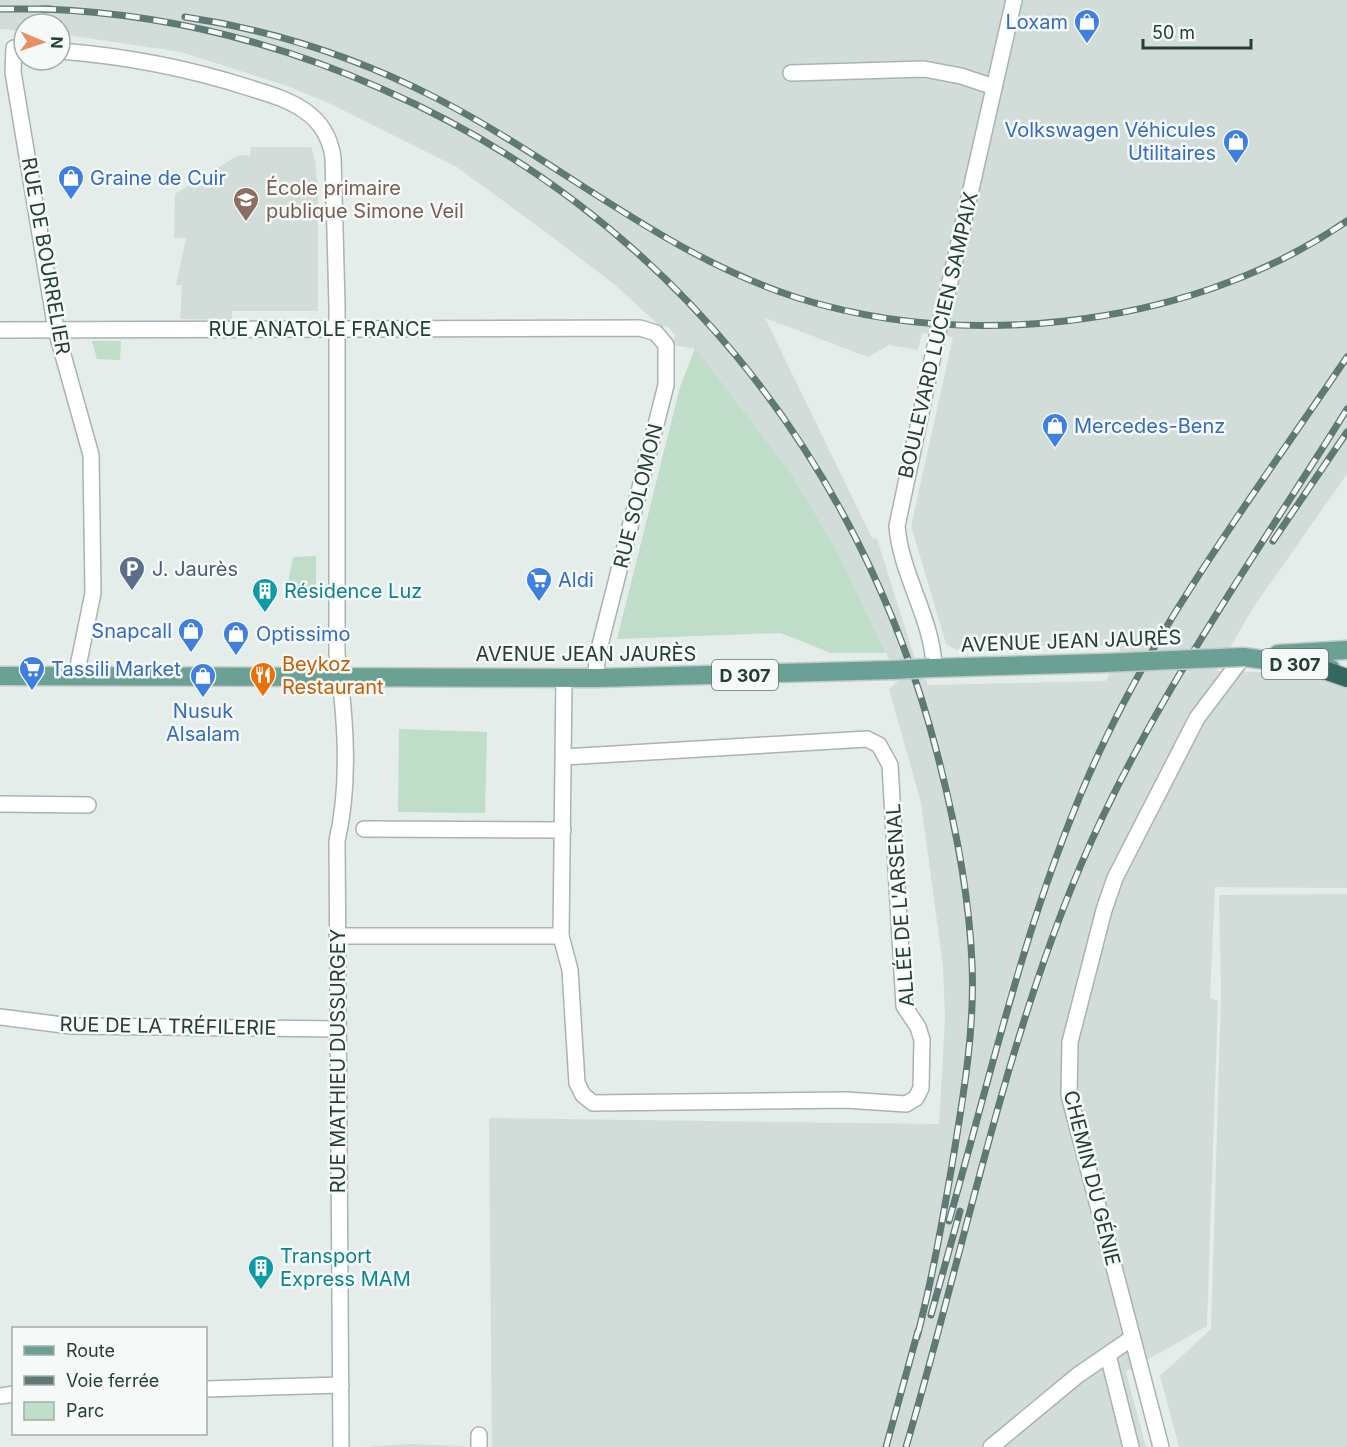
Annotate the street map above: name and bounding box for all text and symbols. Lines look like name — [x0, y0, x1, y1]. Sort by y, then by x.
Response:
shop icon: Loxam — [1072, 7, 1102, 45]
place label: Loxam — [1005, 10, 1068, 34]
north arrow — [12, 12, 72, 72]
scale bar — [1143, 12, 1251, 50]
text: 50 m — [1152, 22, 1195, 43]
text: N — [47, 36, 67, 49]
place label: Volkswagen Véhicules Utilitaires — [1004, 118, 1216, 165]
shop icon: Volkswagen Véhicules Utilitaires — [1221, 127, 1251, 165]
street label: RUE DE BOURRELIER — [17, 155, 75, 357]
shop icon: Graine de Cuir — [56, 163, 86, 201]
place label: Graine de Cuir — [90, 166, 226, 190]
place label: École primaire publique Simone Veil — [266, 175, 464, 223]
school or university icon: École primaire publique Simone Veil — [231, 185, 261, 223]
street label: BOULEVARD LUCIEN SAMPAIX — [893, 189, 983, 481]
street label: RUE ANATOLE FRANCE — [208, 317, 432, 341]
shop icon: Mercedes-Benz — [1040, 411, 1070, 449]
place label: Mercedes-Benz — [1074, 414, 1225, 438]
street label: RUE SOLOMON — [608, 421, 668, 571]
parking icon: J. Jaurès — [117, 554, 147, 592]
place label: J. Jaurès — [152, 557, 238, 581]
supermarket icon: Aldi — [524, 565, 554, 603]
place label: Aldi — [558, 568, 594, 592]
building icon: Résidence Luz — [250, 576, 280, 614]
place label: Résidence Luz — [284, 579, 422, 603]
shop icon: Snapcall — [176, 616, 206, 654]
place label: Snapcall — [91, 619, 172, 643]
shop icon: Optissimo — [221, 619, 251, 657]
place label: Optissimo — [256, 622, 350, 646]
street label: AVENUE JEAN JAURÈS — [960, 624, 1182, 657]
street label: AVENUE JEAN JAURÈS — [476, 641, 696, 666]
road number: D 307 — [1262, 649, 1328, 679]
place label: Beykoz Restaurant — [282, 652, 384, 699]
supermarket icon: Tassili Market — [17, 654, 47, 692]
place label: Tassili Market — [51, 657, 181, 681]
restaurant icon: Beykoz Restaurant — [248, 660, 278, 698]
road number: D 307 — [712, 660, 778, 690]
shop icon: Nusuk Alsalam — [188, 661, 218, 699]
place label: Nusuk Alsalam — [166, 699, 240, 746]
street label: ALLÉE DE L'ARSENAL — [880, 803, 919, 1008]
street label: RUE MATHIEU DUSSURGEY — [326, 928, 350, 1193]
street label: RUE DE LA TRÉFILERIE — [59, 1011, 277, 1040]
street label: CHEMIN DU GÉNIE — [1059, 1088, 1126, 1268]
place label: Transport Express MAM — [280, 1244, 411, 1291]
building icon: Transport Express MAM — [246, 1253, 276, 1291]
legend — [12, 1327, 207, 1435]
text: Route — [66, 1340, 115, 1361]
text: Voie ferrée — [66, 1370, 159, 1391]
text: Parc — [66, 1400, 104, 1421]

